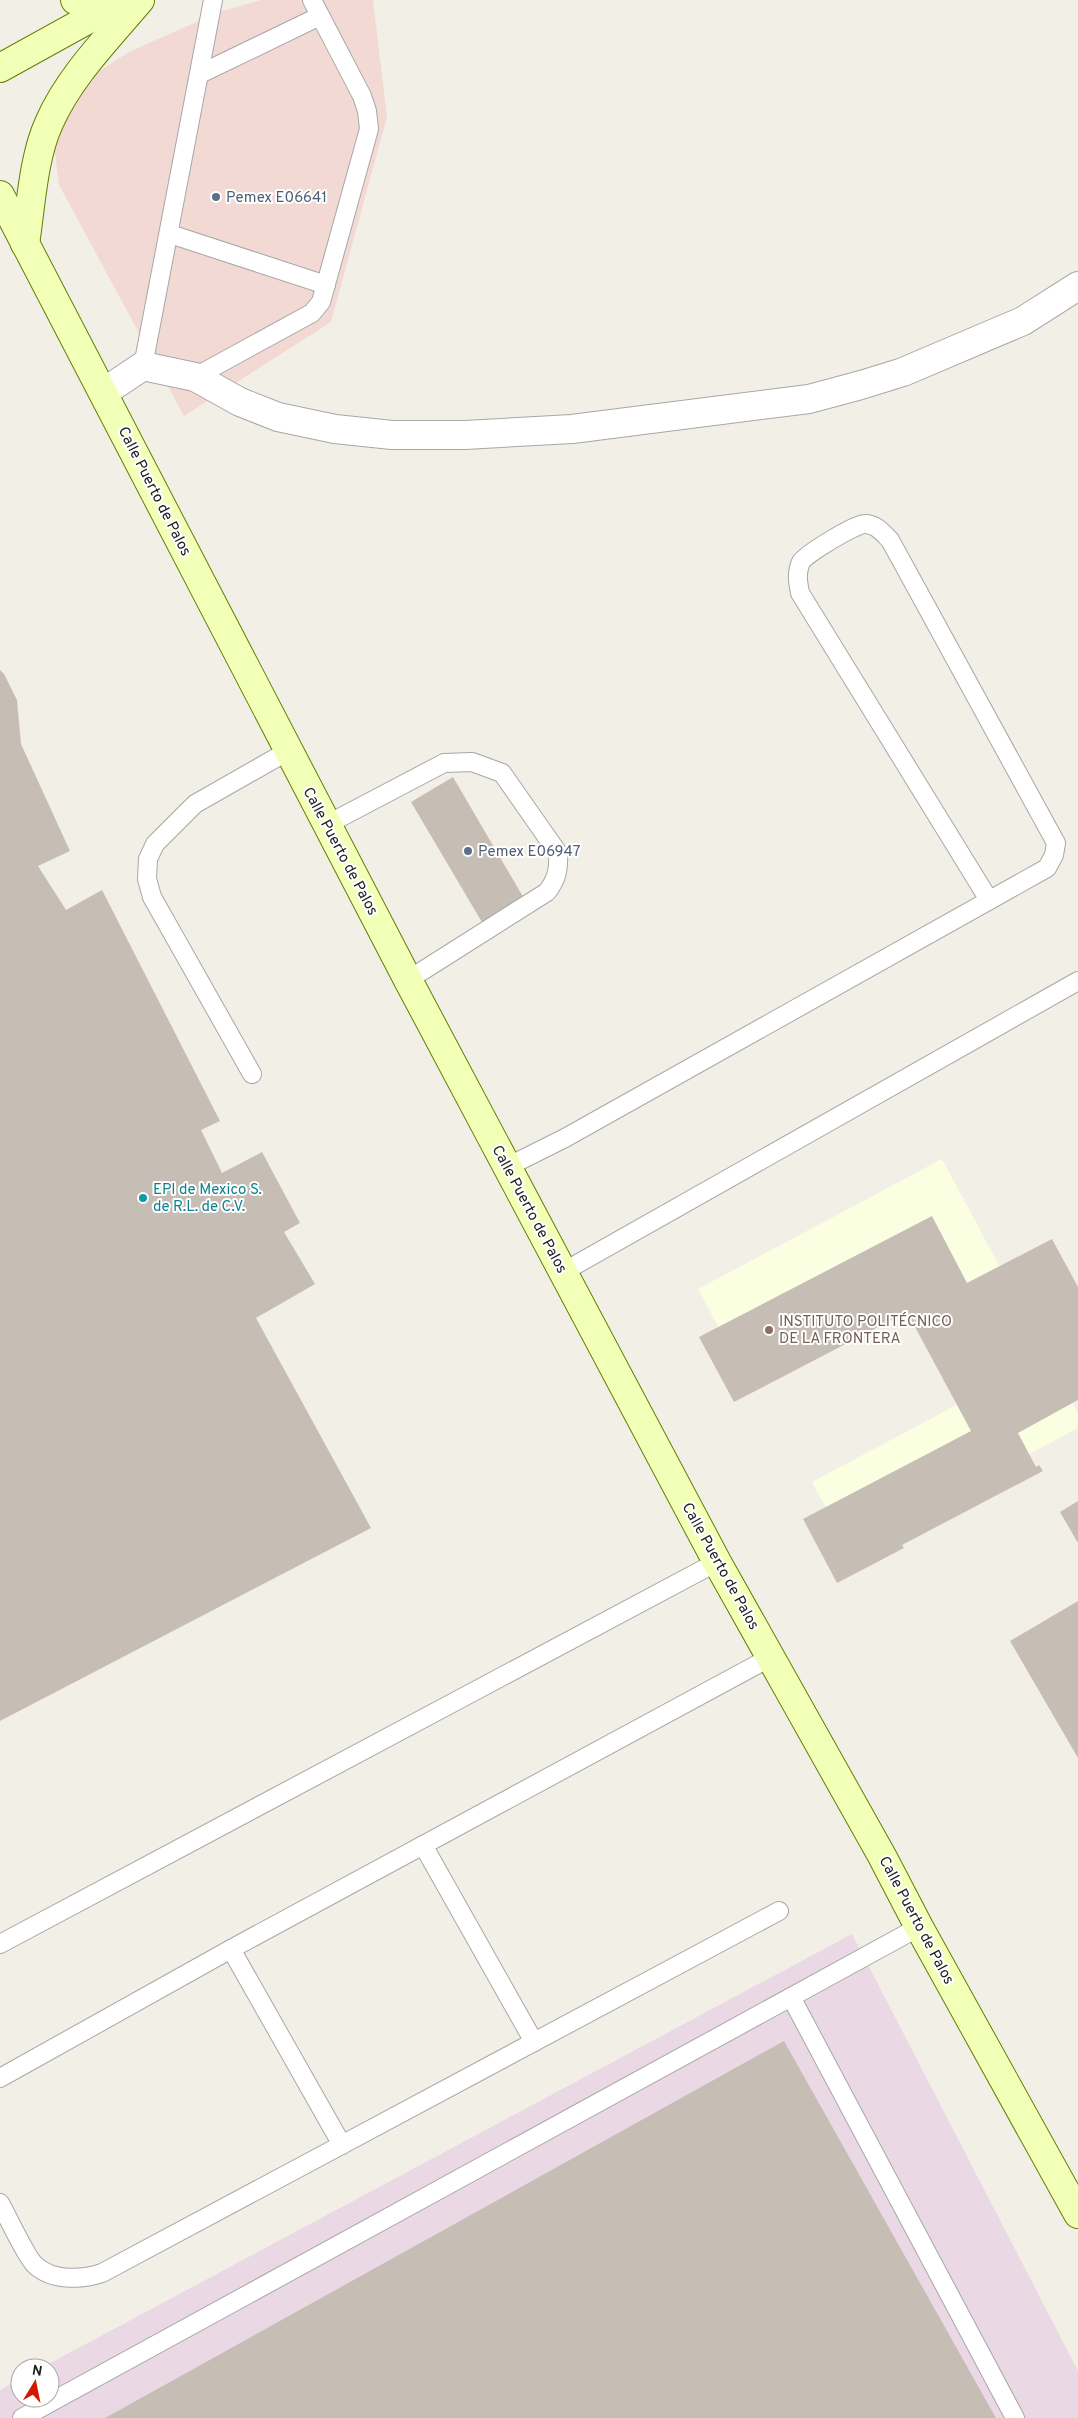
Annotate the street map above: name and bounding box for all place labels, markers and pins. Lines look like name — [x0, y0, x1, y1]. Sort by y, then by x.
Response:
place label: Pemex E06641 — [226, 189, 327, 208]
marker: Pemex E06641 — [210, 191, 222, 203]
place label: Pemex E06947 — [478, 843, 581, 862]
marker: Pemex E06947 — [462, 845, 474, 857]
place label: EPI de Mexico S. de R.L. de C.V. — [153, 1181, 262, 1217]
marker: EPI de Mexico S. de R.L. de C.V. — [137, 1192, 149, 1204]
place label: INSTITUTO POLITÉCNICO DE LA FRONTERA — [779, 1312, 952, 1349]
marker: INSTITUTO POLITÉCNICO DE LA FRONTERA — [763, 1324, 775, 1336]

